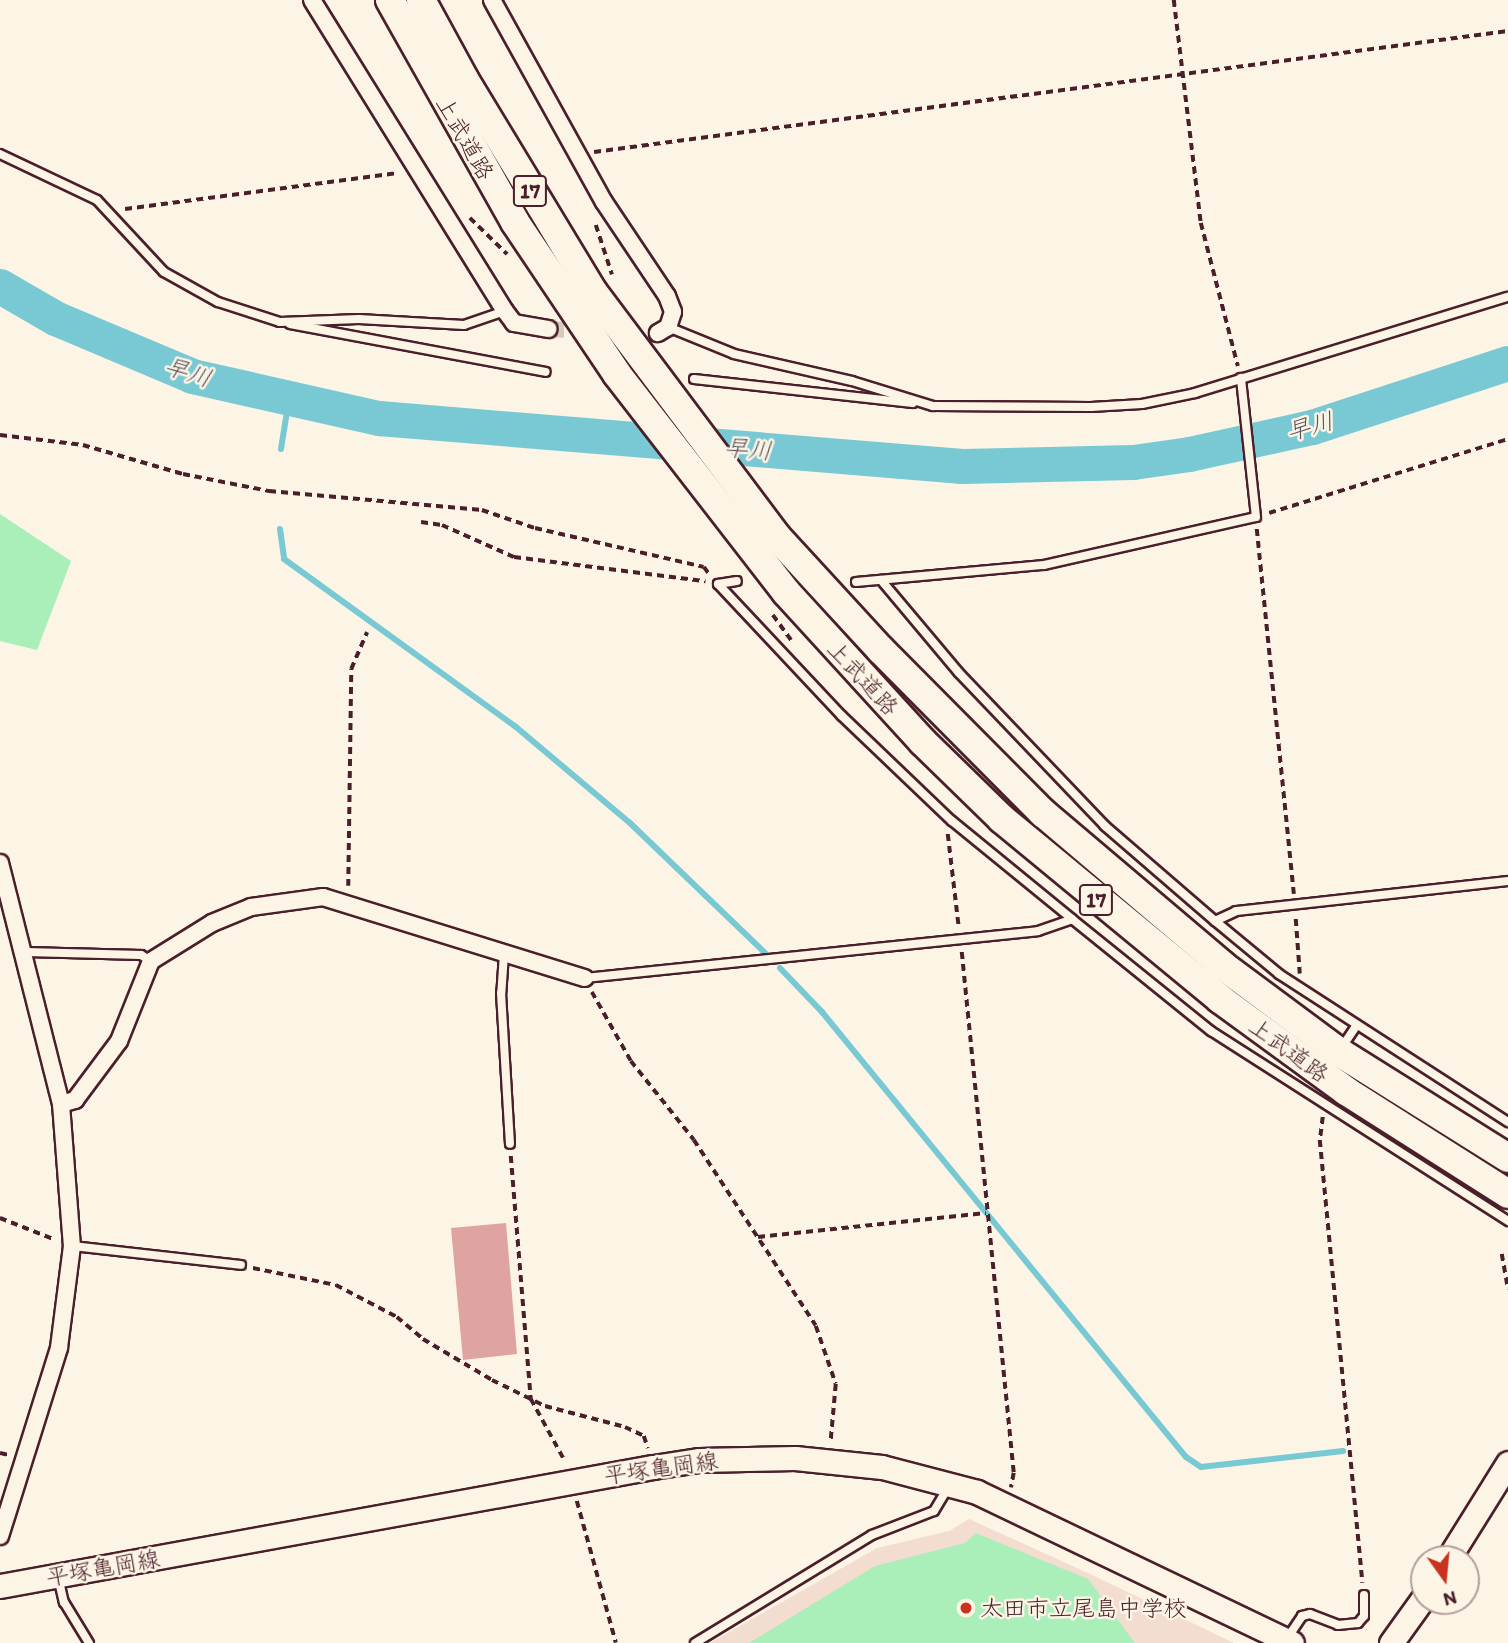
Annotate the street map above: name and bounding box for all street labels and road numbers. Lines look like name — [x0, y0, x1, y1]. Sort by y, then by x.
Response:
street label: 上武道路 — [430, 91, 500, 185]
road number: 17 — [512, 174, 548, 208]
street label: 上武道路 — [822, 635, 904, 721]
road number: 17 — [1078, 883, 1114, 918]
street label: 上武道路 — [1244, 1012, 1334, 1088]
street label: 平塚亀岡線 — [602, 1446, 720, 1490]
street label: 平塚亀岡線 — [44, 1544, 162, 1592]

